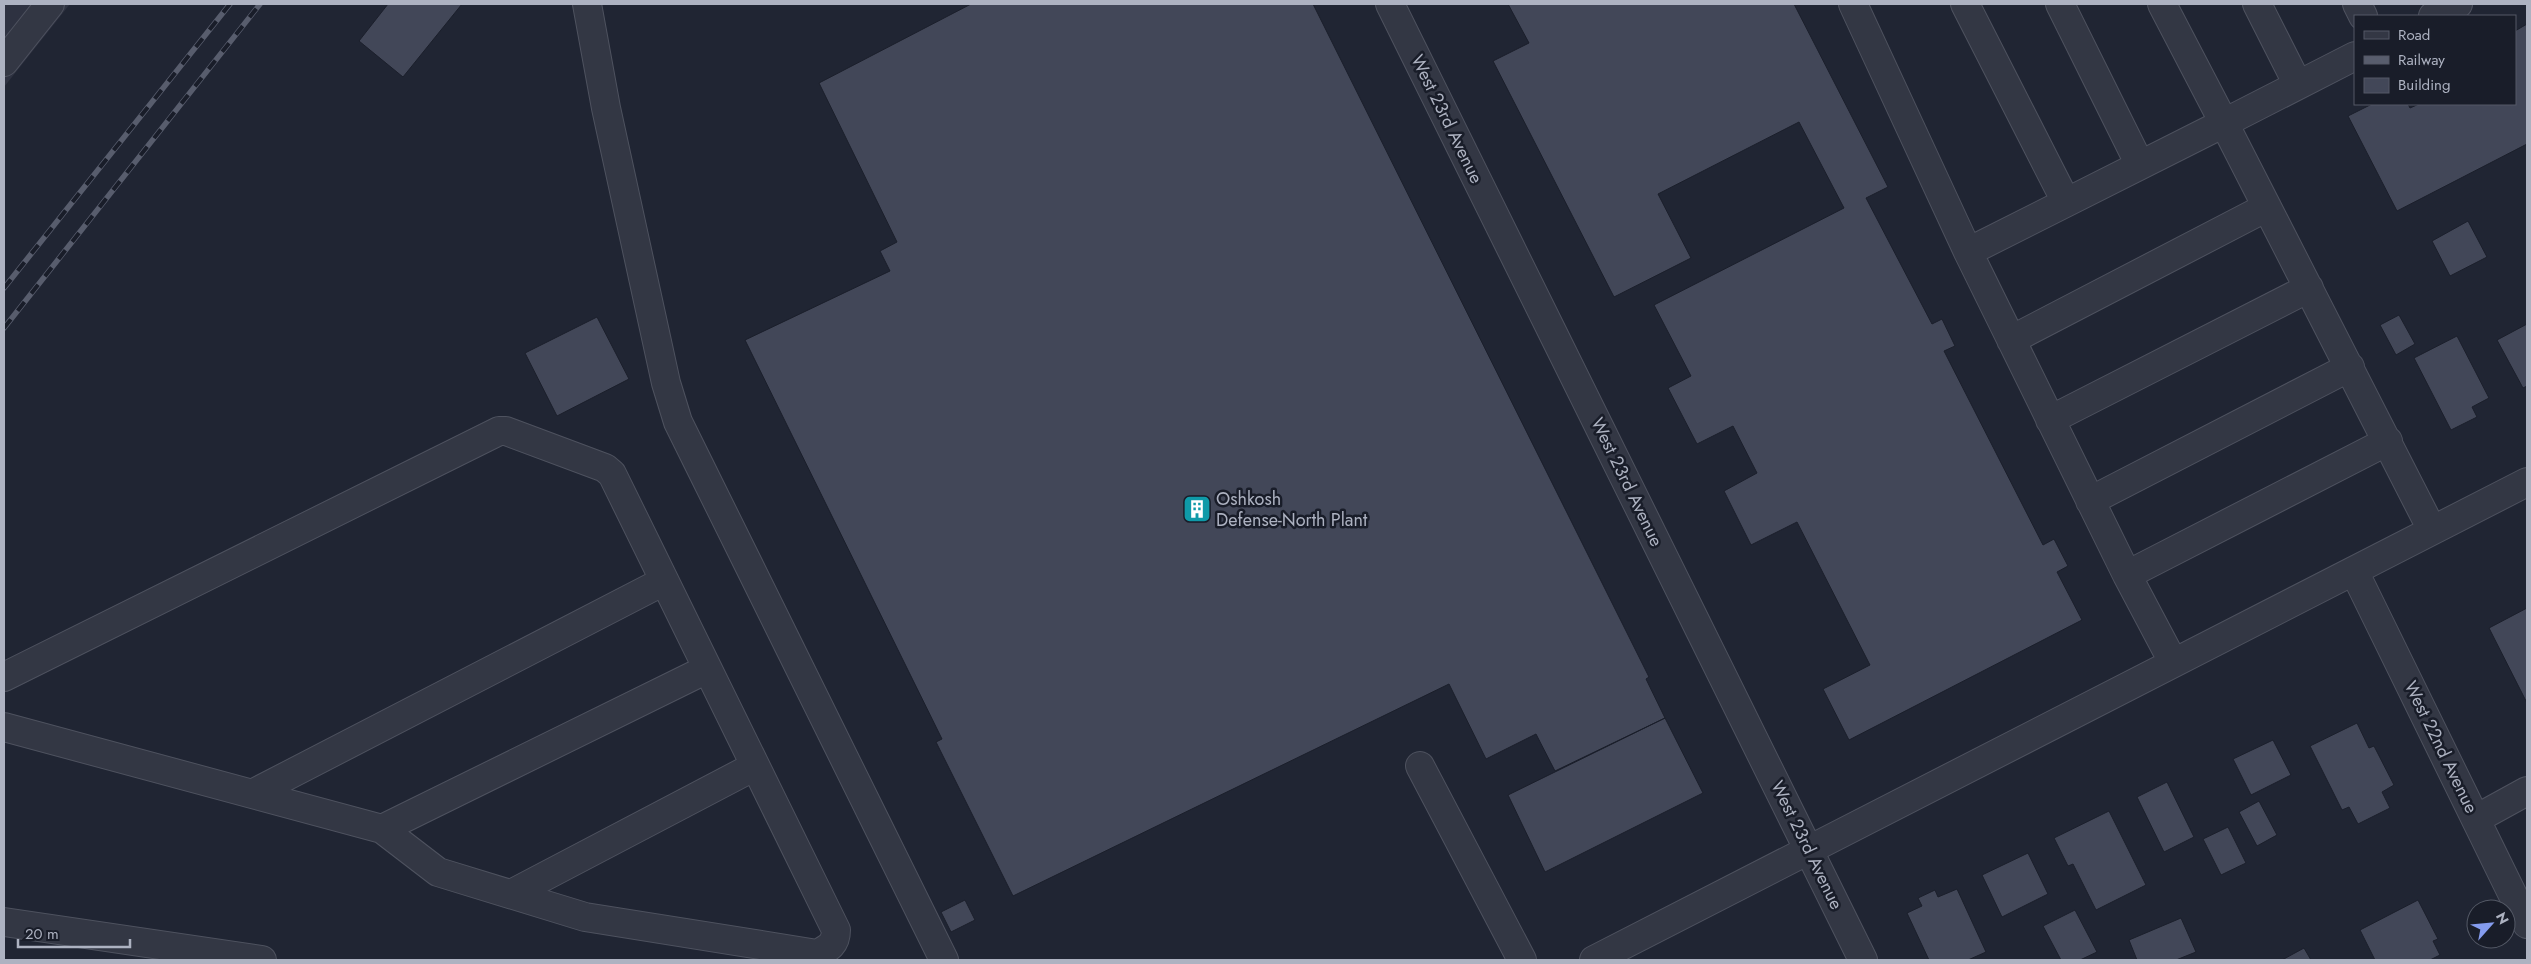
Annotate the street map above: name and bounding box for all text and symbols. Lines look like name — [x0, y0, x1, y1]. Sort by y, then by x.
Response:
legend — [2354, 15, 2516, 105]
text: Road — [2398, 24, 2430, 46]
text: Railway — [2398, 49, 2445, 71]
street label: West 23rd Avenue — [1404, 50, 1490, 188]
text: Building — [2398, 74, 2450, 96]
street label: West 23rd Avenue — [1584, 413, 1670, 551]
place label: Oshkosh Defense-North Plant — [1216, 486, 1368, 533]
building icon: Oshkosh Defense-North Plant — [1182, 494, 1212, 524]
street label: West 22nd Avenue — [2398, 676, 2484, 818]
street label: West 23rd Avenue — [1764, 776, 1850, 914]
north arrow — [2466, 899, 2516, 949]
text: N — [2491, 909, 2514, 928]
scale bar — [18, 916, 130, 948]
text: 20 m — [25, 923, 59, 945]

